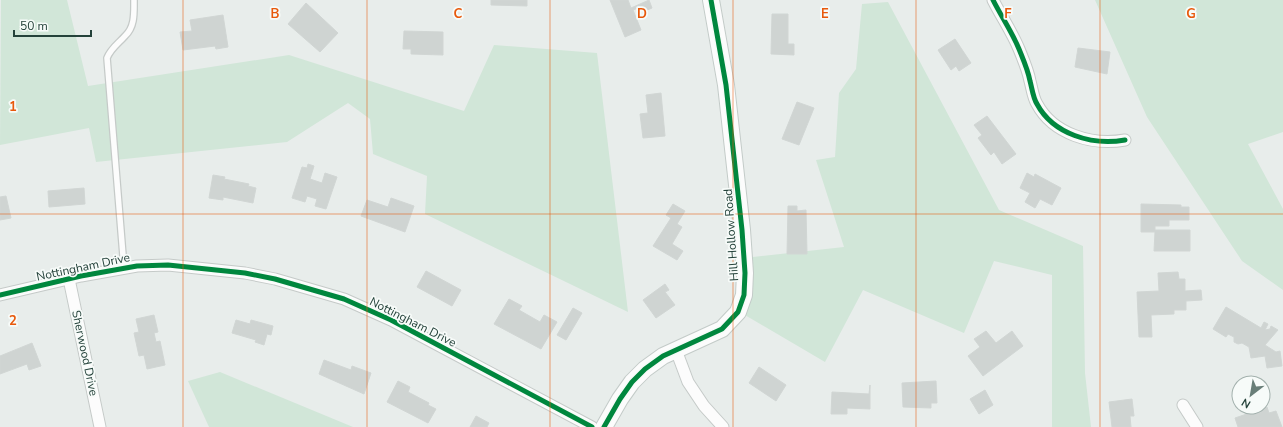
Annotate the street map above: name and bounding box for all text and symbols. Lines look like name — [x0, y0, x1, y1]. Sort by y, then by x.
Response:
text: B — [271, 5, 280, 23]
text: C — [454, 5, 463, 23]
text: D — [637, 5, 647, 23]
text: E — [821, 5, 829, 23]
text: F — [1004, 5, 1012, 23]
text: G — [1186, 5, 1196, 23]
scale bar — [14, 12, 91, 38]
text: 50 m — [20, 18, 48, 34]
text: 1 — [9, 98, 17, 116]
street label: Hill Hollow Road — [720, 188, 742, 282]
street label: Nottingham Drive — [35, 249, 131, 285]
street label: Nottingham Drive — [367, 293, 459, 351]
street label: Sherwood Drive — [68, 309, 102, 397]
text: 2 — [9, 312, 17, 330]
north arrow — [1231, 375, 1271, 415]
text: N — [1239, 395, 1253, 412]

